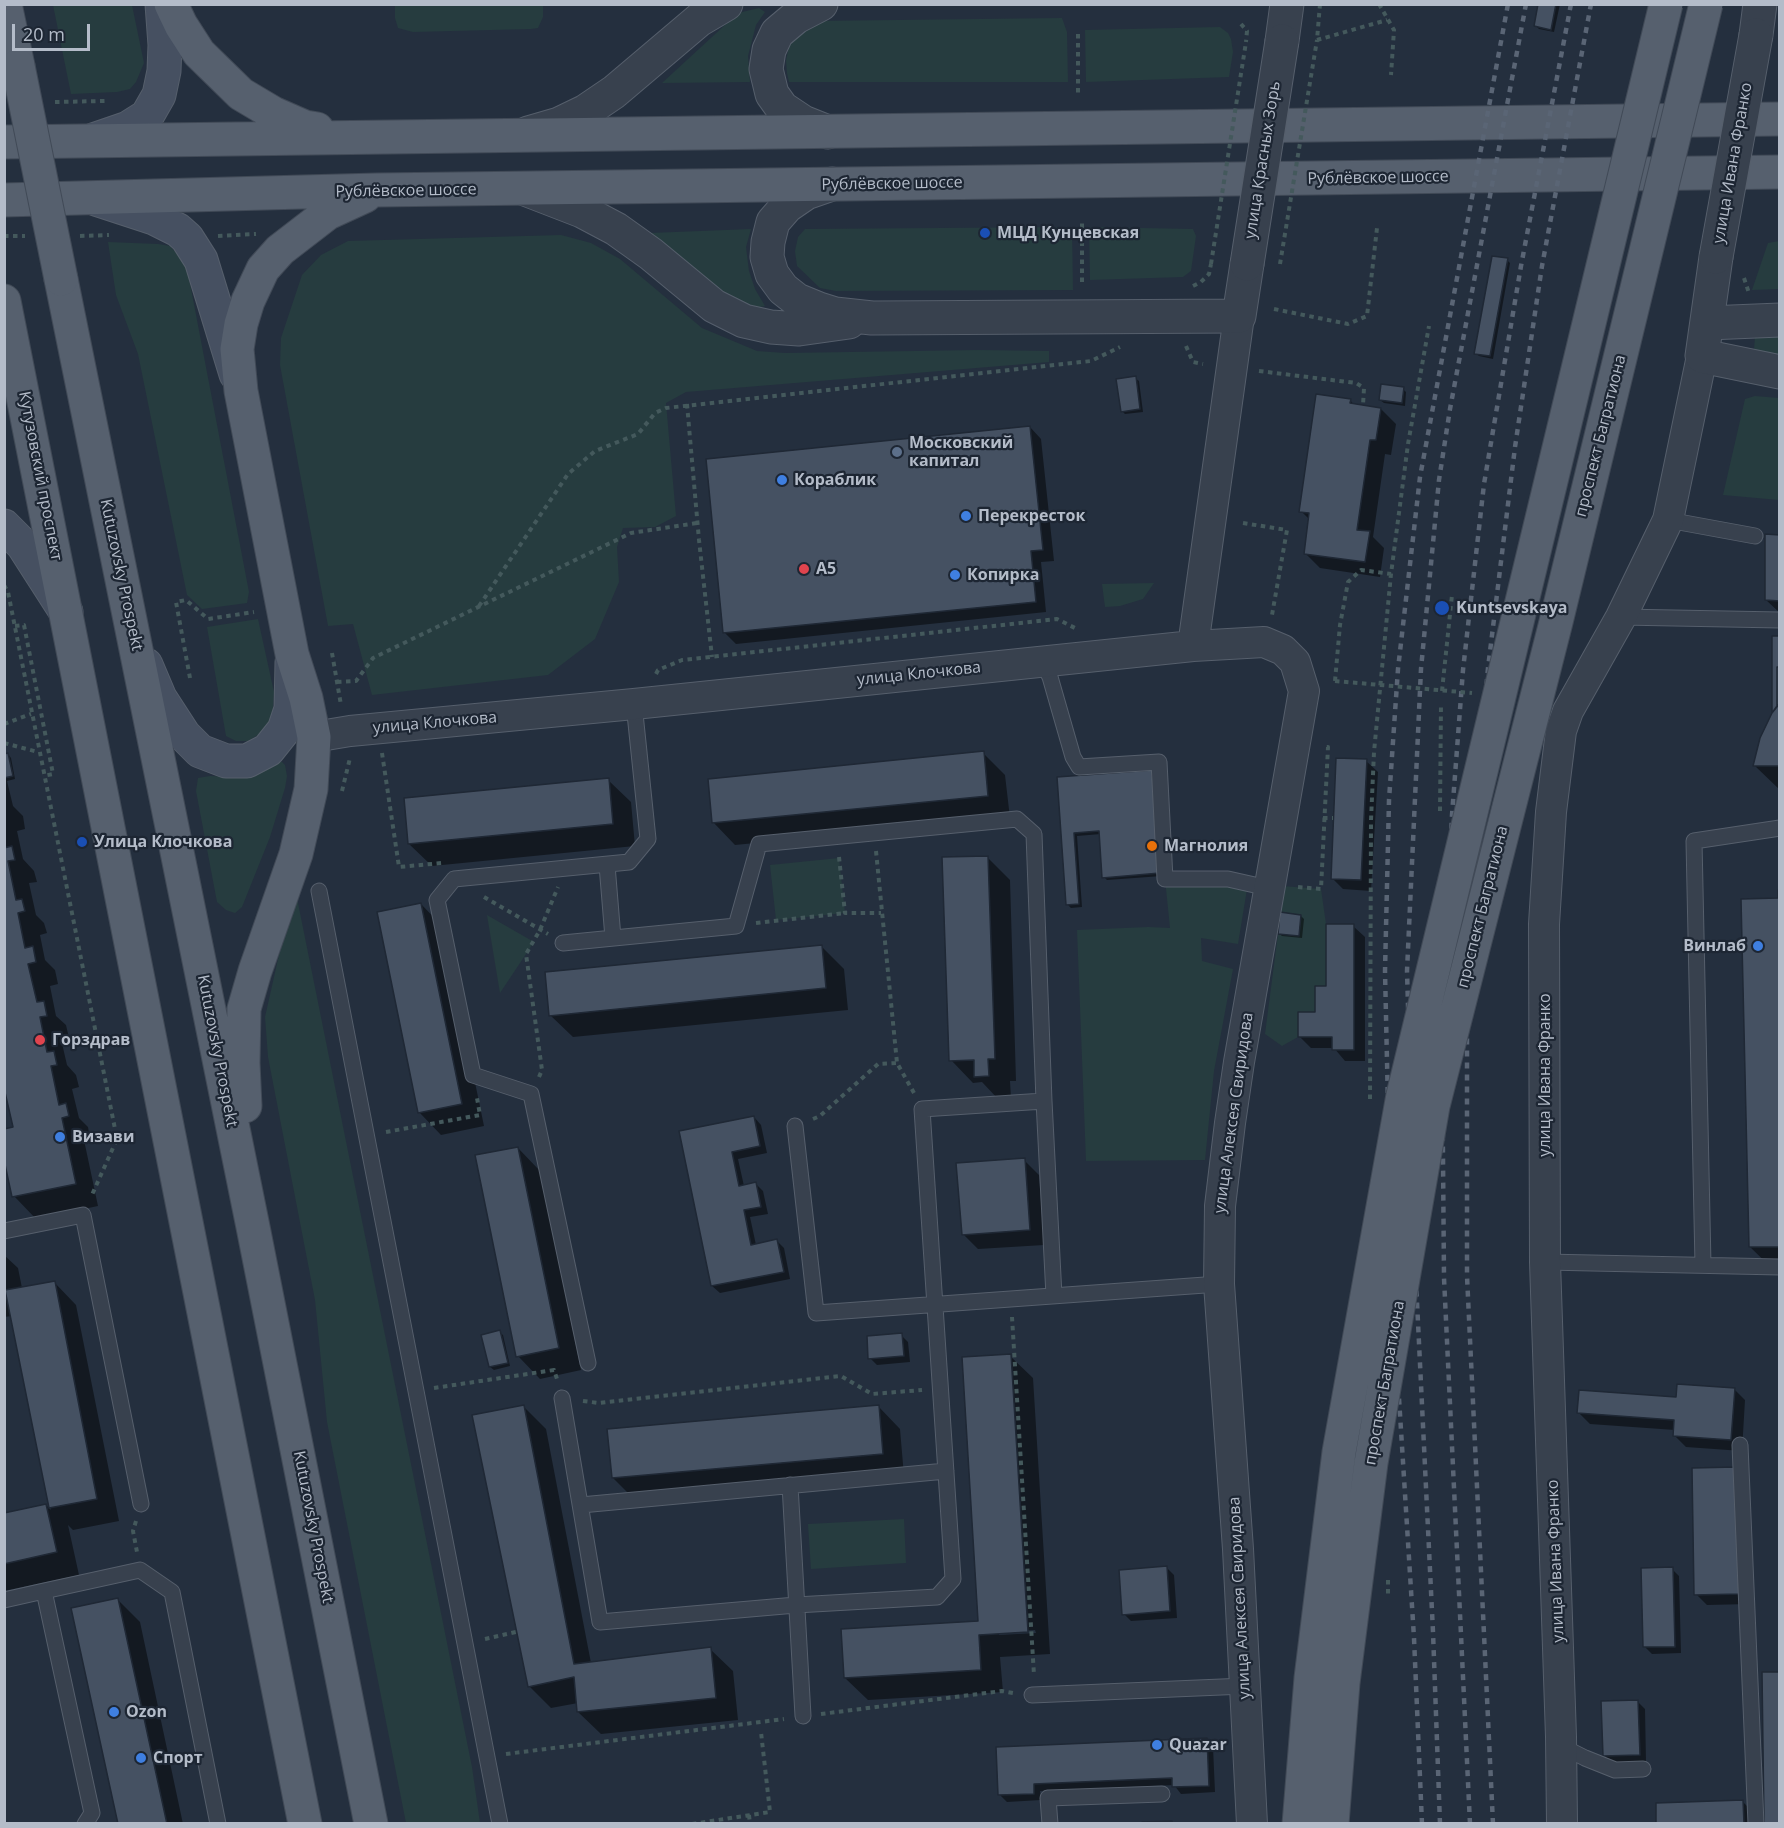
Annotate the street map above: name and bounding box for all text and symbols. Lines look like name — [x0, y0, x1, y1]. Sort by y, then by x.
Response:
scale bar — [15, 12, 93, 50]
text: 20 m — [23, 22, 65, 46]
street label: улица Красных Зорь — [1241, 80, 1285, 240]
street label: улица Ивана Франко — [1709, 81, 1757, 245]
street label: Рублёвское шоссе — [1307, 167, 1449, 189]
street label: Рублёвское шоссе — [821, 173, 963, 195]
street label: Рублёвское шоссе — [335, 180, 477, 202]
place label: МЦД Кунцевская — [997, 223, 1139, 243]
marker: МЦД Кунцевская — [978, 226, 992, 240]
street label: проспект Багратиона — [1572, 353, 1630, 519]
street label: Кутузовский проспект — [14, 390, 66, 562]
place label: Московский капитал — [909, 433, 1013, 471]
marker: Московский капитал — [890, 445, 904, 459]
place label: Кораблик — [794, 470, 876, 490]
marker: Кораблик — [775, 473, 789, 487]
street label: Kutuzovsky Prospekt — [96, 497, 146, 653]
place label: Перекресток — [978, 506, 1085, 526]
marker: Перекресток — [959, 509, 973, 523]
place label: А5 — [816, 559, 836, 579]
marker: А5 — [797, 562, 811, 576]
place label: Копирка — [967, 565, 1039, 585]
marker: Копирка — [948, 568, 962, 582]
place label: Kuntsevskaya — [1456, 598, 1567, 618]
marker: Kuntsevskaya — [1433, 599, 1451, 617]
street label: улица Клочкова — [856, 658, 982, 690]
street label: улица Клочкова — [372, 708, 498, 738]
street label: проспект Багратиона — [1454, 824, 1512, 990]
place label: Улица Клочкова — [94, 832, 232, 852]
marker: Улица Клочкова — [75, 835, 89, 849]
place label: Магнолия — [1164, 836, 1248, 856]
marker: Магнолия — [1145, 839, 1159, 853]
place label: Винлаб — [1683, 936, 1746, 956]
marker: Винлаб — [1751, 939, 1765, 953]
street label: Kutuzovsky Prospekt — [193, 973, 241, 1129]
street label: улица Ивана Франко — [1535, 993, 1555, 1157]
street label: улица Алексея Свиридова — [1210, 1011, 1258, 1215]
place label: Горздрав — [52, 1030, 130, 1050]
marker: Горздрав — [33, 1033, 47, 1047]
place label: Визави — [72, 1127, 134, 1147]
marker: Визави — [53, 1130, 67, 1144]
street label: проспект Багратиона — [1361, 1299, 1409, 1467]
street label: Kutuzovsky Prospekt — [289, 1449, 337, 1605]
street label: улица Ивана Франко — [1544, 1479, 1568, 1643]
street label: улица Алексея Свиридова — [1225, 1496, 1255, 1700]
place label: Ozon — [126, 1702, 167, 1722]
marker: Ozon — [107, 1705, 121, 1719]
place label: Quazar — [1169, 1735, 1227, 1755]
marker: Quazar — [1150, 1738, 1164, 1752]
place label: Спорт — [153, 1748, 203, 1768]
marker: Спорт — [134, 1751, 148, 1765]

